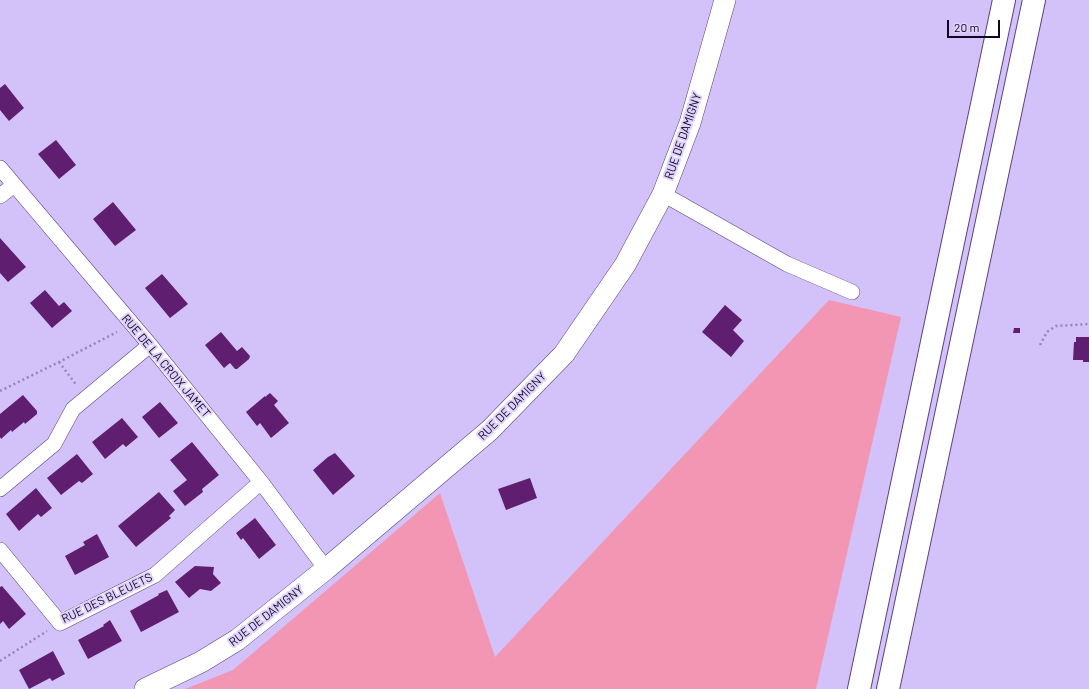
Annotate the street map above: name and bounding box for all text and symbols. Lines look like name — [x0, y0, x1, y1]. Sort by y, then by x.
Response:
scale bar — [949, 12, 1002, 38]
text: 20 m — [954, 20, 980, 34]
street label: RUE DE DAMIGNY — [662, 91, 704, 181]
street label: RUE DE LA CROIX JAMET — [119, 311, 213, 421]
street label: RUE DE DAMIGNY — [475, 369, 549, 443]
street label: RUE DES BLEUETS — [59, 570, 155, 626]
street label: RUE DE DAMIGNY — [226, 583, 306, 649]

